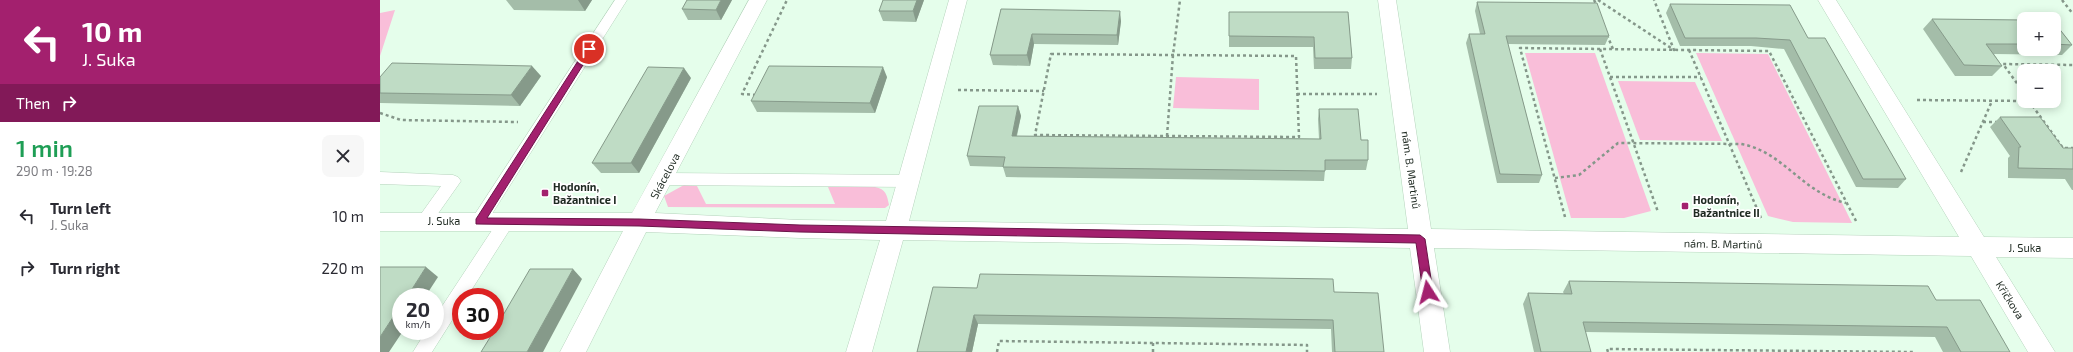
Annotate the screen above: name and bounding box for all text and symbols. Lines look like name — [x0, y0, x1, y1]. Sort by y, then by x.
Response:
map controls — [2017, 12, 2061, 108]
button: + — [2017, 12, 2061, 56]
text: 10 m — [82, 14, 142, 48]
icon: left — [16, 16, 68, 68]
pin — [572, 32, 606, 66]
icon: arrive — [578, 38, 600, 60]
text: J. Suka — [82, 48, 136, 70]
button: − — [2017, 64, 2061, 108]
icon: right — [58, 92, 80, 114]
text: Then — [16, 94, 50, 112]
street label: nám. B. Martinů — [1400, 130, 1423, 210]
text: 1 min — [16, 133, 73, 162]
button: close — [322, 135, 364, 177]
street label: Skácelova — [647, 151, 682, 201]
text: 290 m · 19:28 — [16, 163, 93, 179]
place label: Hodonín, Bažantnice I — [553, 180, 616, 206]
marker: Hodonín, Bažantnice I — [540, 188, 550, 198]
place label: Hodonín, Bažantnice II — [1693, 193, 1760, 219]
text: Turn left — [50, 199, 111, 217]
marker: Hodonín, Bažantnice II — [1680, 201, 1690, 211]
icon: left — [16, 205, 38, 227]
text: 10 m — [332, 207, 364, 225]
street label: J. Suka — [428, 214, 460, 227]
text: J. Suka — [50, 217, 89, 233]
street label: nám. B. Martinů — [1684, 236, 1762, 251]
street label: J. Suka — [2009, 241, 2041, 254]
icon: right — [16, 257, 38, 279]
text: Turn right — [50, 259, 120, 277]
text: 220 m — [322, 259, 364, 277]
position arrow — [1407, 271, 1449, 313]
street label: Křičkova — [1994, 278, 2027, 321]
speed limit sign: 30 — [452, 288, 504, 340]
text: 20 — [406, 297, 430, 321]
text: km/h — [406, 318, 430, 330]

